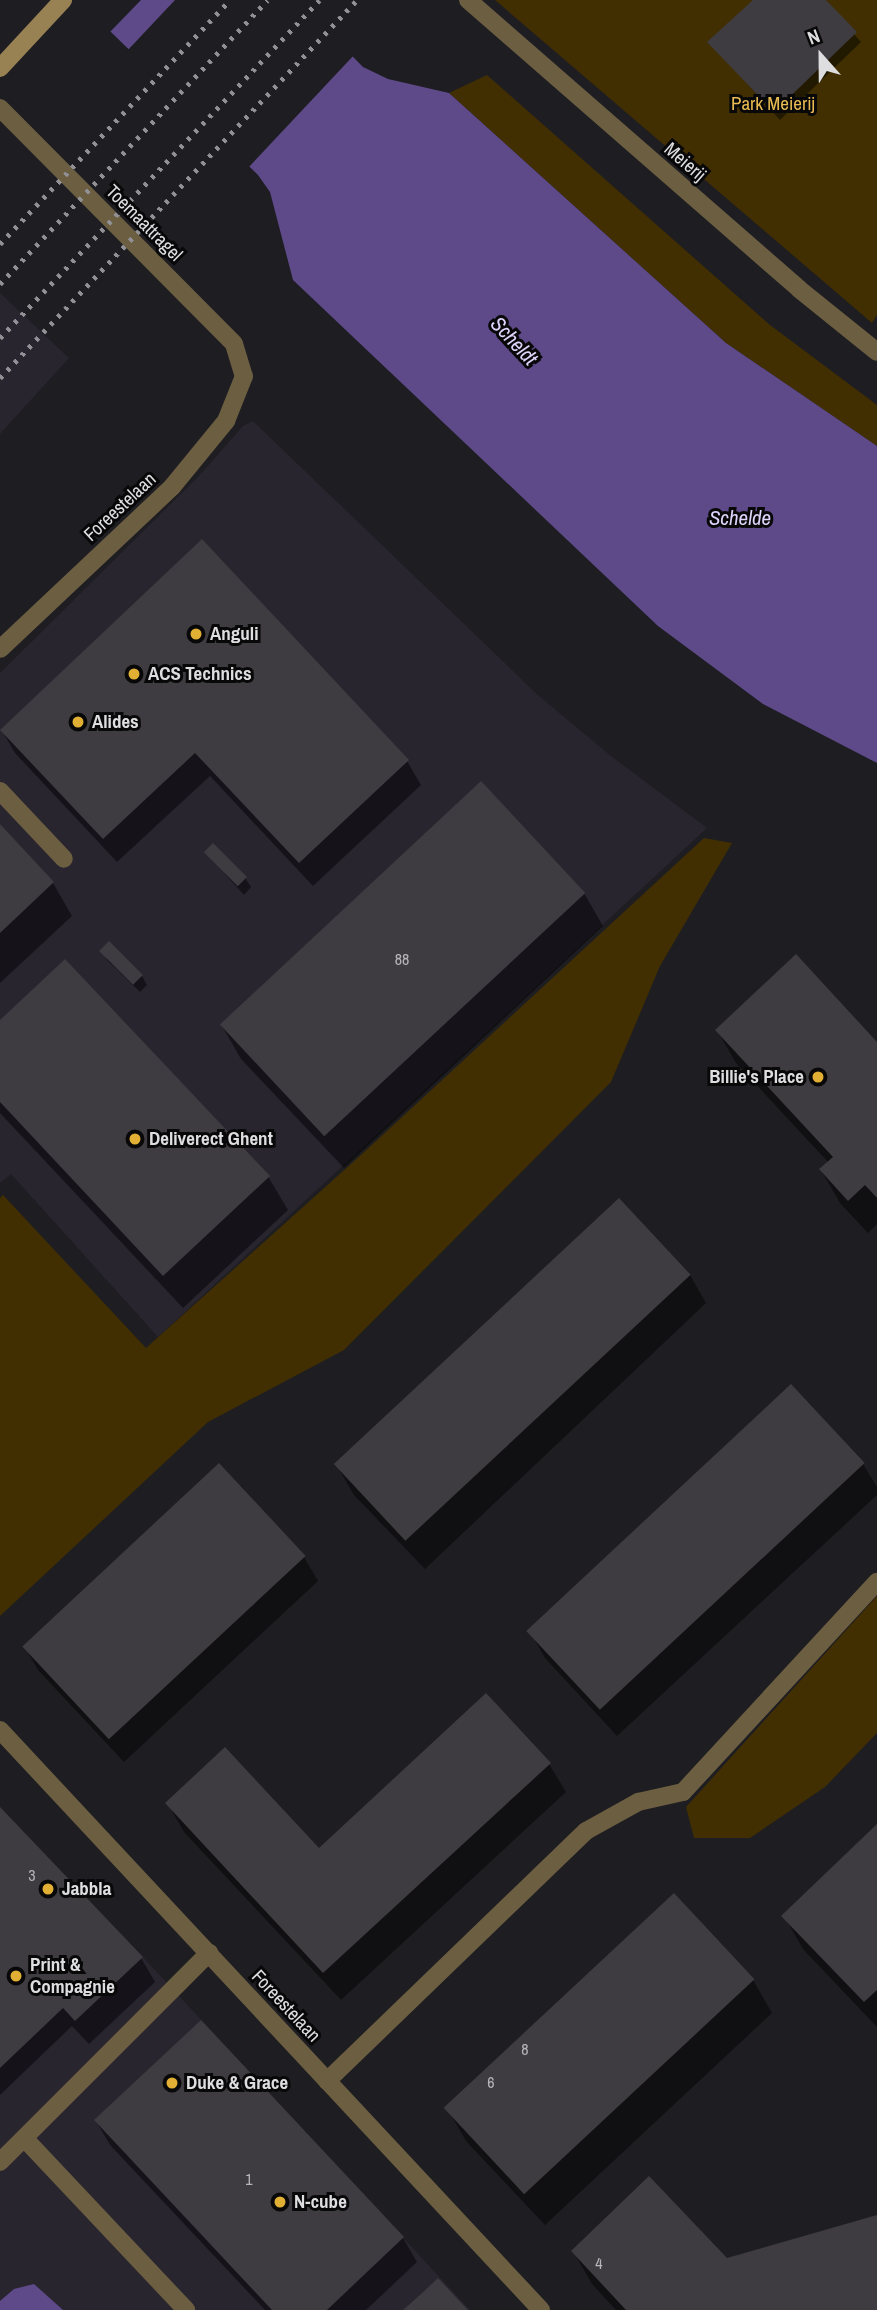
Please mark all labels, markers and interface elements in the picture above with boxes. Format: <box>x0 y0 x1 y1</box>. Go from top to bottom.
north arrow <box>786 21 856 91</box>
text: N <box>804 22 823 51</box>
park label: Park Meierij <box>731 93 815 115</box>
street label: Meierij <box>660 138 710 186</box>
street label: Toemaattragel <box>101 180 187 266</box>
water label: Scheldt <box>485 311 543 371</box>
street label: Foreestelaan <box>79 468 161 546</box>
water label: Schelde <box>709 505 771 531</box>
place label: Anguli <box>210 623 258 645</box>
marker: Anguli <box>188 626 204 642</box>
place label: ACS Technics <box>148 663 252 685</box>
marker: ACS Technics <box>126 666 142 682</box>
place label: Alides <box>92 711 139 733</box>
marker: Alides <box>70 714 86 730</box>
house number: 88 <box>395 949 409 969</box>
place label: Billie's Place <box>709 1066 804 1088</box>
marker: Billie's Place <box>810 1069 826 1085</box>
place label: Deliverect Ghent <box>149 1128 273 1150</box>
marker: Deliverect Ghent <box>127 1131 143 1147</box>
house number: 3 <box>28 1865 36 1885</box>
place label: Jabbla <box>62 1878 111 1900</box>
marker: Jabbla <box>40 1881 56 1897</box>
place label: Print & Compagnie <box>30 1954 115 1998</box>
street label: Foreestelaan <box>247 1965 325 2047</box>
marker: Print & Compagnie <box>8 1968 24 1984</box>
house number: 8 <box>521 2039 529 2059</box>
place label: Duke & Grace <box>186 2072 288 2094</box>
house number: 6 <box>487 2072 495 2092</box>
marker: Duke & Grace <box>164 2075 180 2091</box>
house number: 1 <box>245 2169 253 2189</box>
place label: N-cube <box>294 2191 347 2213</box>
marker: N-cube <box>272 2194 288 2210</box>
house number: 4 <box>595 2253 603 2273</box>

